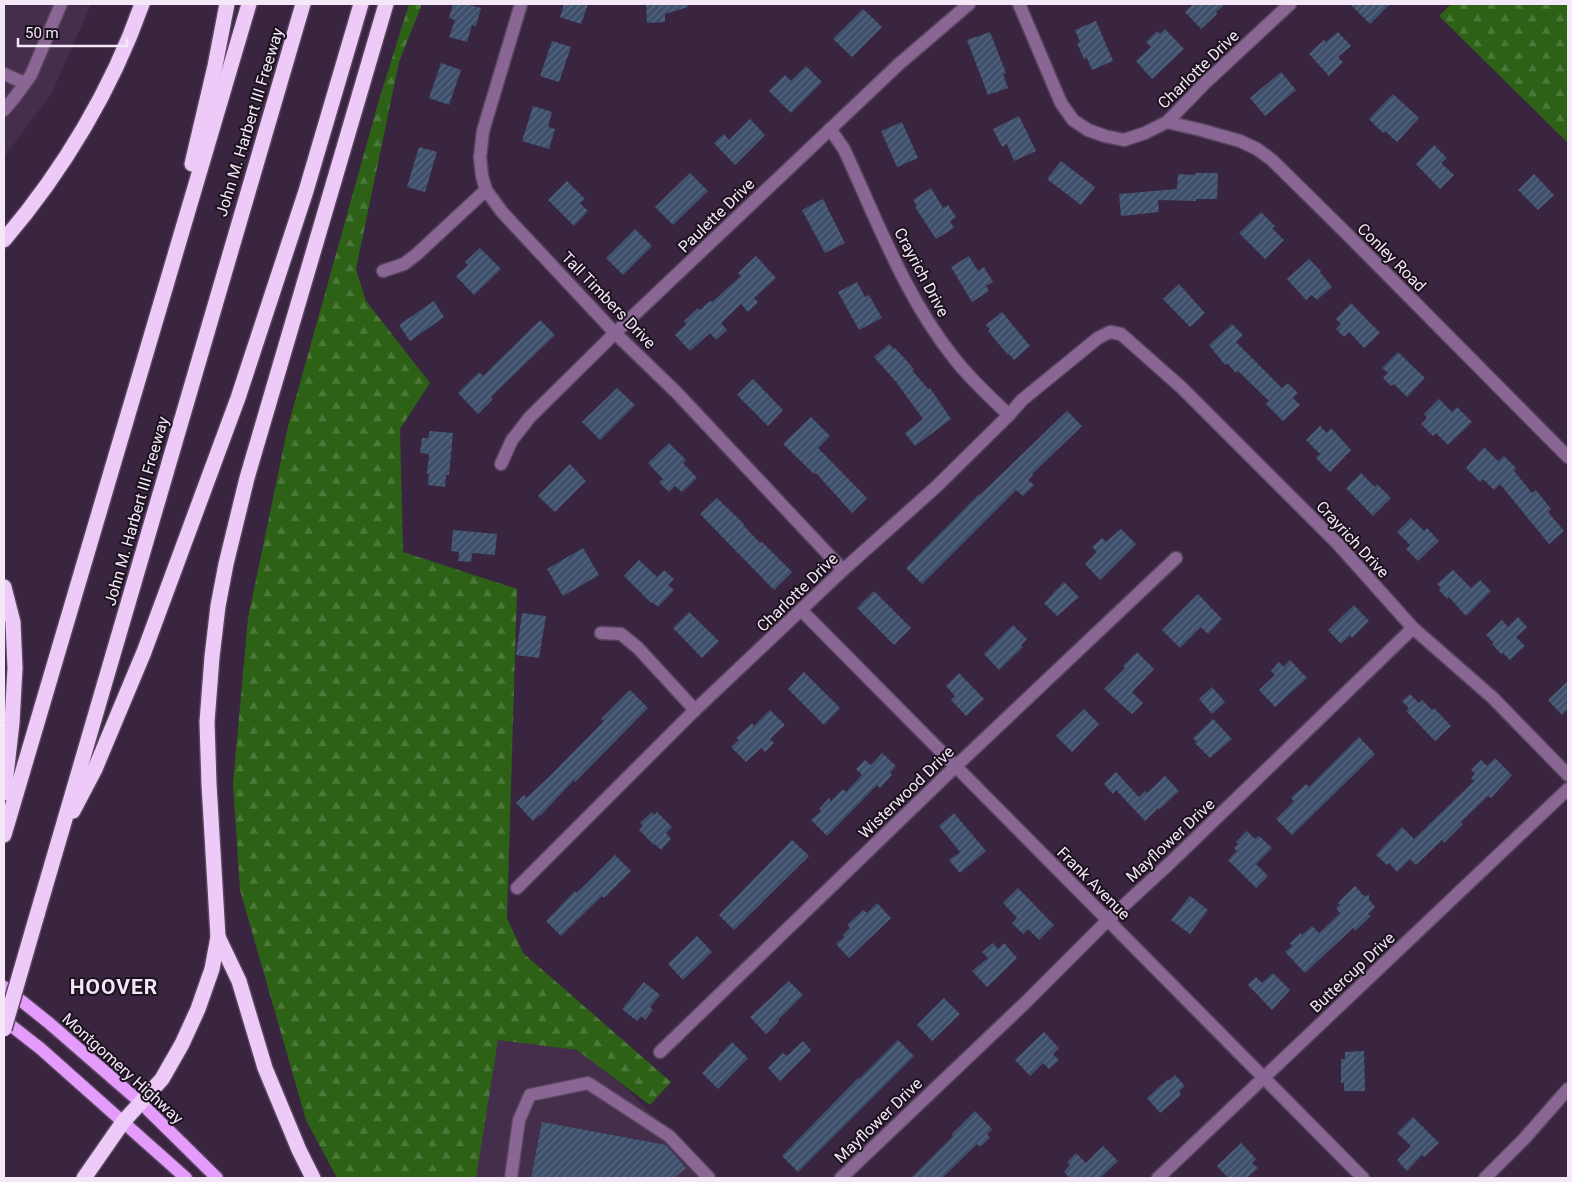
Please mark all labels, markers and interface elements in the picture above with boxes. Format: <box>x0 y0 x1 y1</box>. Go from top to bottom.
scale bar <box>18 15 126 47</box>
text: 50 m <box>25 24 59 42</box>
street label: John M. Harbert III Freeway <box>212 25 287 219</box>
street label: Charlotte Drive <box>1154 26 1243 113</box>
street label: Paulette Drive <box>674 174 758 257</box>
street label: Conley Road <box>1353 219 1430 296</box>
street label: Crayrich Drive <box>890 224 953 320</box>
street label: Tall Timbers Drive <box>558 248 660 353</box>
street label: John M. Harbert III Freeway <box>100 414 173 608</box>
street label: Crayrich Drive <box>1312 497 1393 582</box>
street label: Charlotte Drive <box>753 549 842 636</box>
street label: Wisterwood Drive <box>855 742 958 843</box>
street label: Mayflower Drive <box>1122 794 1219 886</box>
street label: Frank Avenue <box>1053 843 1134 924</box>
street label: Buttercup Drive <box>1306 928 1399 1017</box>
district label: HOOVER <box>70 975 158 999</box>
street label: Montgomery Highway <box>58 1009 187 1128</box>
street label: Mayflower Drive <box>831 1074 926 1167</box>

